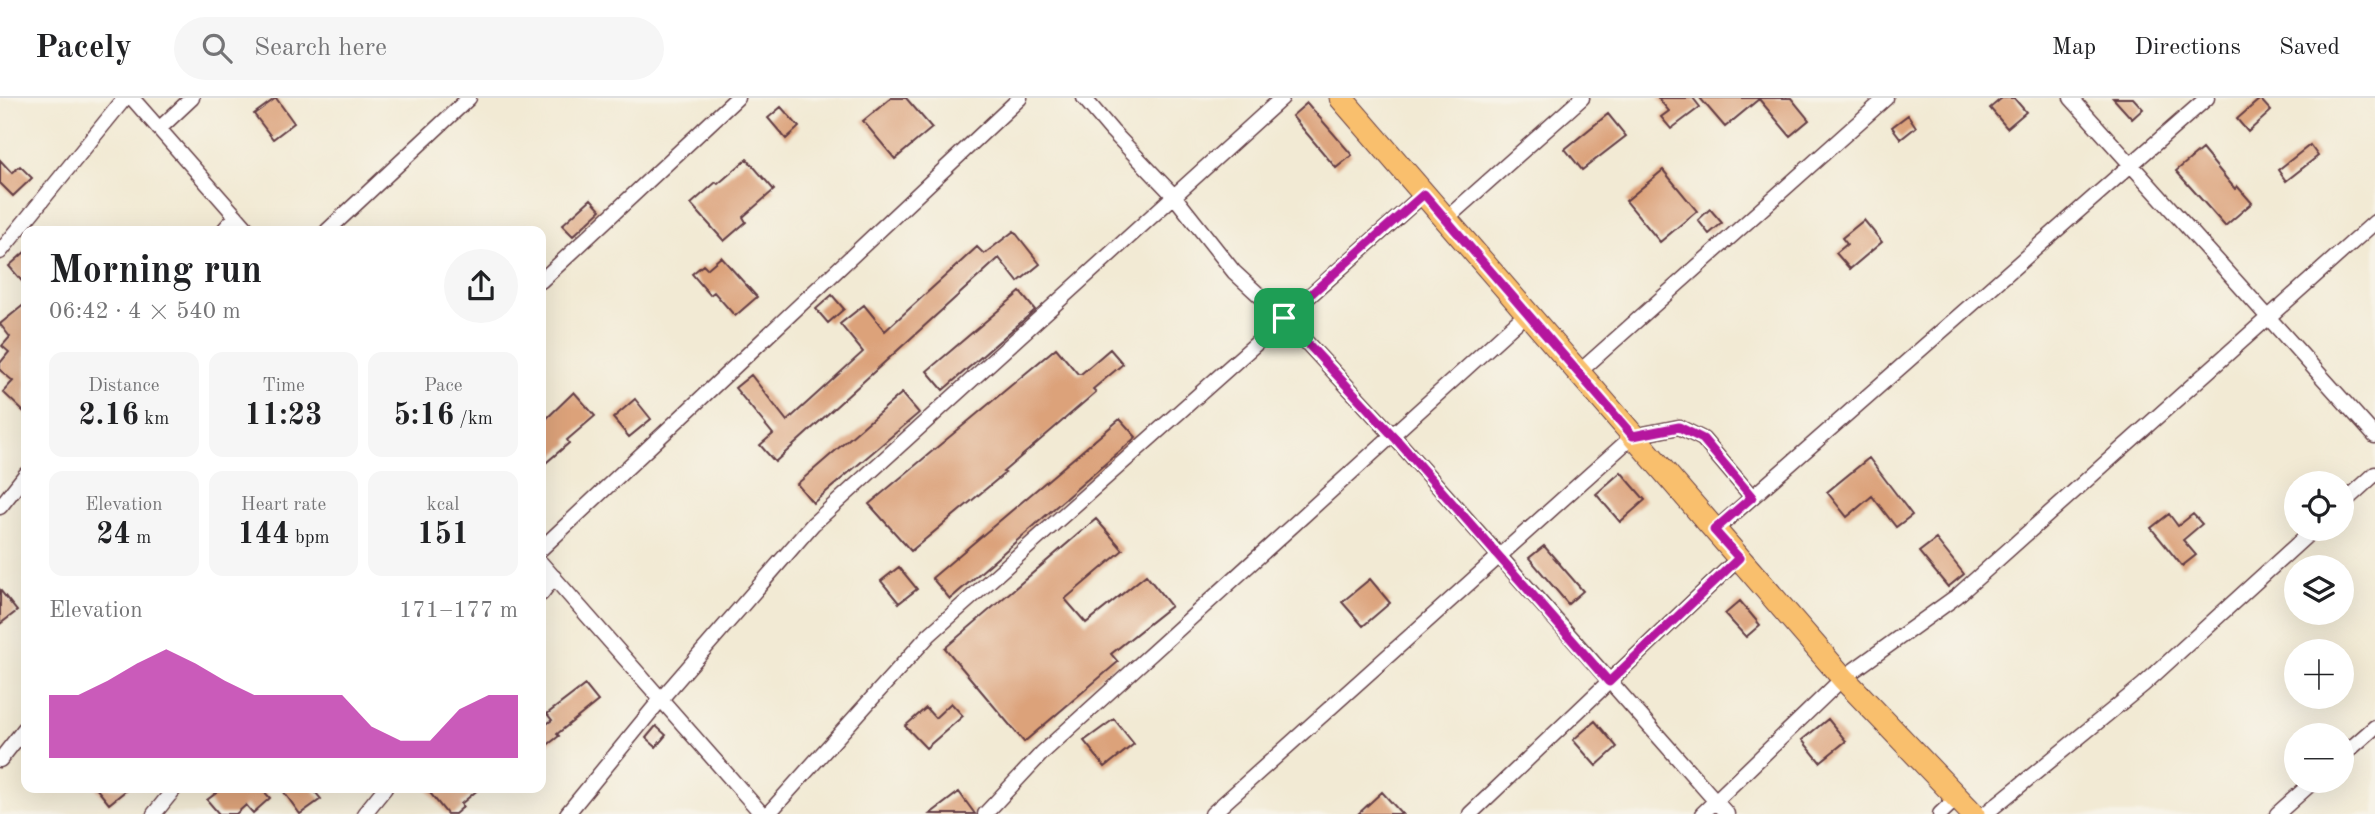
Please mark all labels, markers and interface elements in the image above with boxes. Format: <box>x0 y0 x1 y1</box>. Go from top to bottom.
search box <box>174 17 664 80</box>
icon: search <box>198 29 236 67</box>
text: Pacely <box>35 32 132 65</box>
text: Search here <box>254 35 387 61</box>
text: Map <box>2052 36 2096 60</box>
text: Directions <box>2134 36 2241 60</box>
text: Saved <box>2279 36 2340 60</box>
button: share <box>444 249 518 323</box>
text: Morning run <box>49 253 262 291</box>
pin <box>1254 288 1314 348</box>
icon: arrive <box>1265 299 1303 337</box>
text: 06:42 · 4 × 540 m <box>49 300 241 323</box>
text: Distance <box>88 377 160 396</box>
text: Time <box>262 377 305 396</box>
text: Pace <box>424 377 462 396</box>
text: 2.16 <box>78 401 139 431</box>
text: 11:23 <box>244 401 322 431</box>
text: 5:16 <box>393 401 454 431</box>
text: km <box>139 410 169 429</box>
text: /km <box>454 410 493 429</box>
map controls <box>2284 471 2354 793</box>
button: locate <box>2284 471 2354 541</box>
text: Elevation <box>85 496 162 515</box>
text: Heart rate <box>241 496 326 515</box>
text: kcal <box>427 496 460 515</box>
text: 24 <box>96 520 131 550</box>
text: 144 <box>237 520 290 550</box>
text: 151 <box>417 520 469 550</box>
text: m <box>131 529 151 548</box>
text: bpm <box>290 529 330 548</box>
button: layers <box>2284 555 2354 625</box>
text: Elevation <box>49 599 143 622</box>
text: 171–177 m <box>399 599 518 622</box>
button: + <box>2284 639 2354 709</box>
button: − <box>2284 723 2354 793</box>

